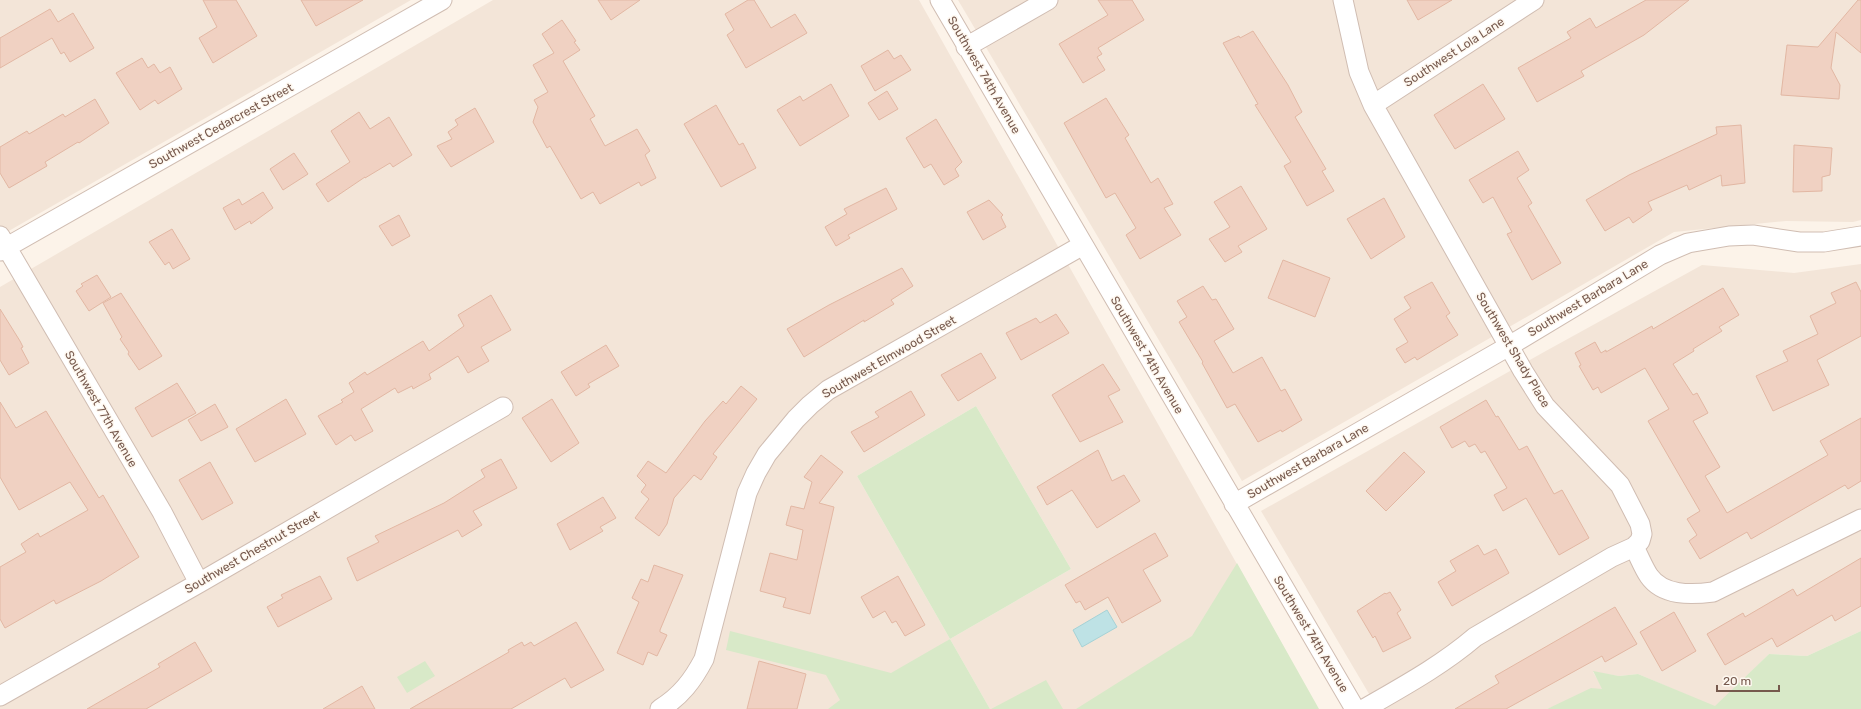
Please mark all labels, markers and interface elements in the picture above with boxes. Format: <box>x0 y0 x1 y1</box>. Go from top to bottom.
street label: Southwest 74th Avenue <box>945 14 1024 136</box>
street label: Southwest Lola Lane <box>1401 14 1507 90</box>
street label: Southwest Cedarcrest Street <box>147 80 296 172</box>
street label: Southwest Barbara Lane <box>1525 256 1651 339</box>
street label: Southwest Shady Place <box>1473 290 1553 410</box>
street label: Southwest 74th Avenue <box>1108 294 1187 416</box>
street label: Southwest Elmwood Street <box>820 313 959 401</box>
street label: Southwest 77th Avenue <box>62 348 140 470</box>
street label: Southwest Barbara Lane <box>1245 420 1371 502</box>
street label: Southwest Chestnut Street <box>182 508 322 596</box>
street label: Southwest 74th Avenue <box>1271 573 1351 695</box>
scale bar <box>1717 667 1779 693</box>
text: 20 m <box>1723 674 1751 688</box>

